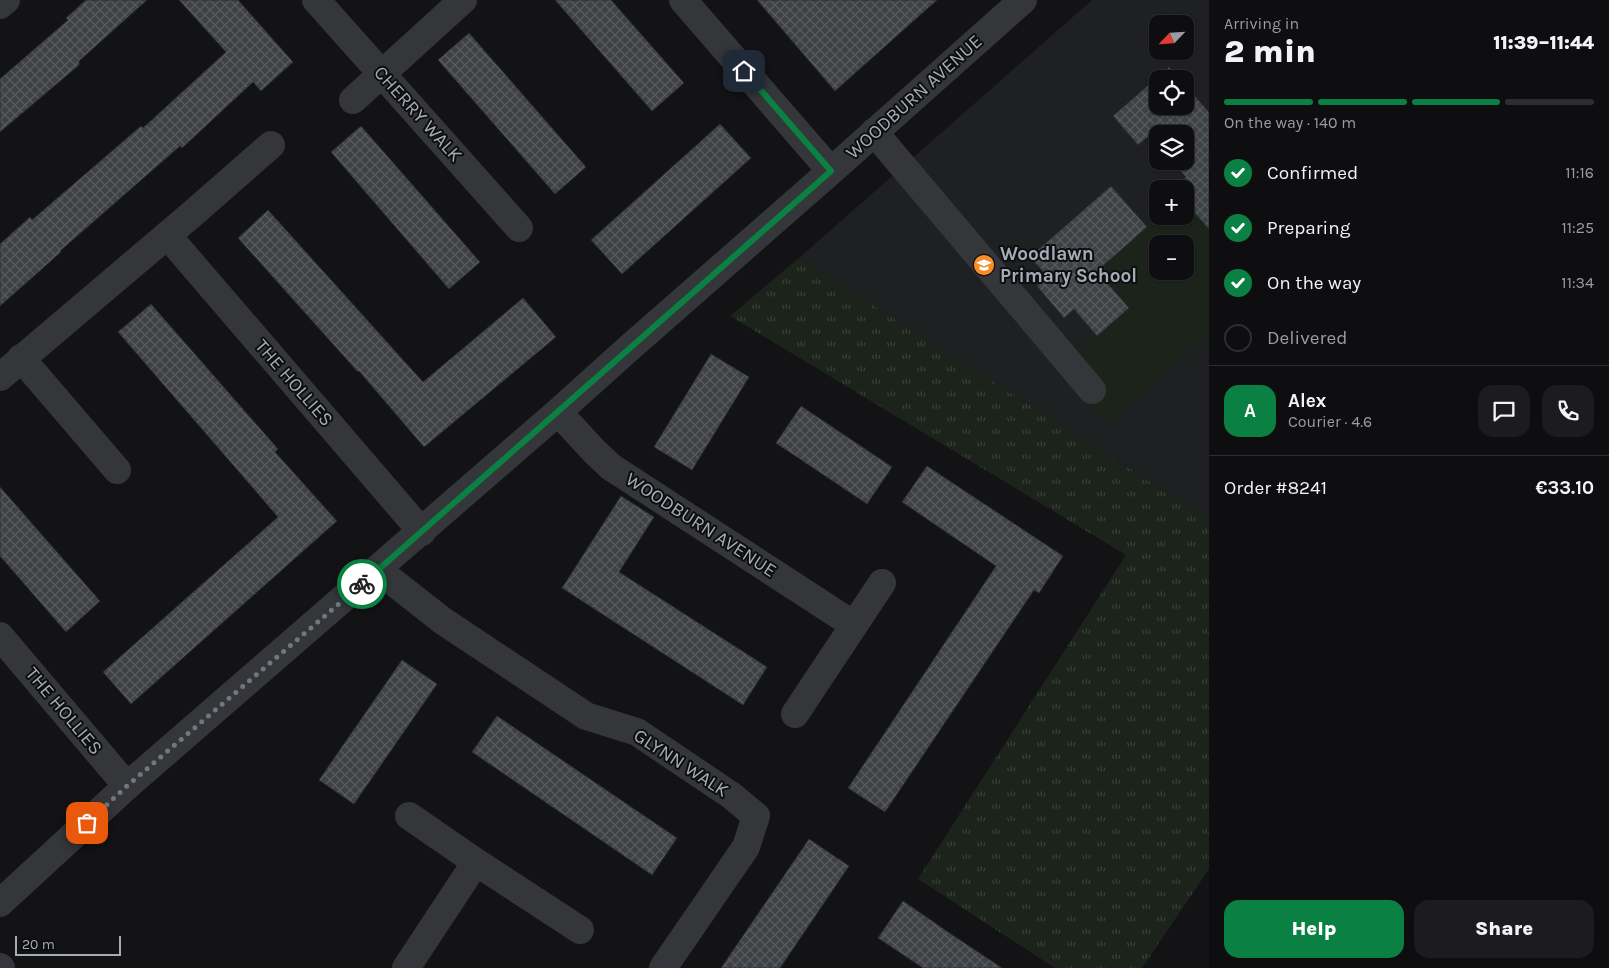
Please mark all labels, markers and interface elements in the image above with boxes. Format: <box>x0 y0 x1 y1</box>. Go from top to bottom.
text: Arriving in <box>1224 14 1299 33</box>
north arrow <box>1149 15 1194 60</box>
map controls <box>1149 15 1194 280</box>
street label: WOODBURN AVENUE <box>842 30 986 164</box>
text: 11:39–11:44 <box>1493 32 1594 54</box>
text: 2 min <box>1224 33 1316 70</box>
pin <box>723 50 765 92</box>
icon: home <box>730 57 758 85</box>
street label: CHERRY WALK <box>369 62 467 167</box>
button: locate <box>1149 70 1194 115</box>
text: On the way · 140 m <box>1224 113 1356 132</box>
button: layers <box>1149 125 1194 170</box>
icon: check <box>1224 159 1252 187</box>
text: Confirmed <box>1267 162 1358 184</box>
text: 11:16 <box>1565 163 1594 182</box>
button: + <box>1149 180 1194 225</box>
icon: check <box>1224 214 1252 242</box>
text: Preparing <box>1267 217 1350 239</box>
text: 11:25 <box>1561 218 1594 237</box>
button: − <box>1149 235 1194 280</box>
place label: Woodlawn Primary School <box>1000 243 1137 287</box>
school or university icon: Woodlawn Primary School <box>972 253 996 277</box>
icon: check <box>1224 269 1252 297</box>
text: On the way <box>1267 272 1361 294</box>
text: 11:34 <box>1561 273 1594 292</box>
text: Delivered <box>1267 327 1347 349</box>
street label: THE HOLLIES <box>250 335 338 431</box>
button: chat <box>1478 385 1530 437</box>
button: phone <box>1542 385 1594 437</box>
text: Alex <box>1288 390 1326 412</box>
text: A <box>1244 400 1256 422</box>
text: Courier · 4.6 <box>1288 412 1372 431</box>
street label: WOODBURN AVENUE <box>622 468 780 582</box>
text: Order #8241 <box>1224 477 1327 499</box>
text: €33.10 <box>1535 477 1594 499</box>
courier <box>337 559 387 609</box>
icon: bike <box>348 570 376 598</box>
street label: THE HOLLIES <box>21 663 107 759</box>
street label: GLYNN WALK <box>630 724 733 802</box>
pin <box>66 802 108 844</box>
icon: bag <box>73 809 101 837</box>
button: Help <box>1224 900 1404 958</box>
button: Share <box>1414 900 1594 958</box>
scale bar <box>15 933 121 956</box>
text: 20 m <box>22 936 55 953</box>

